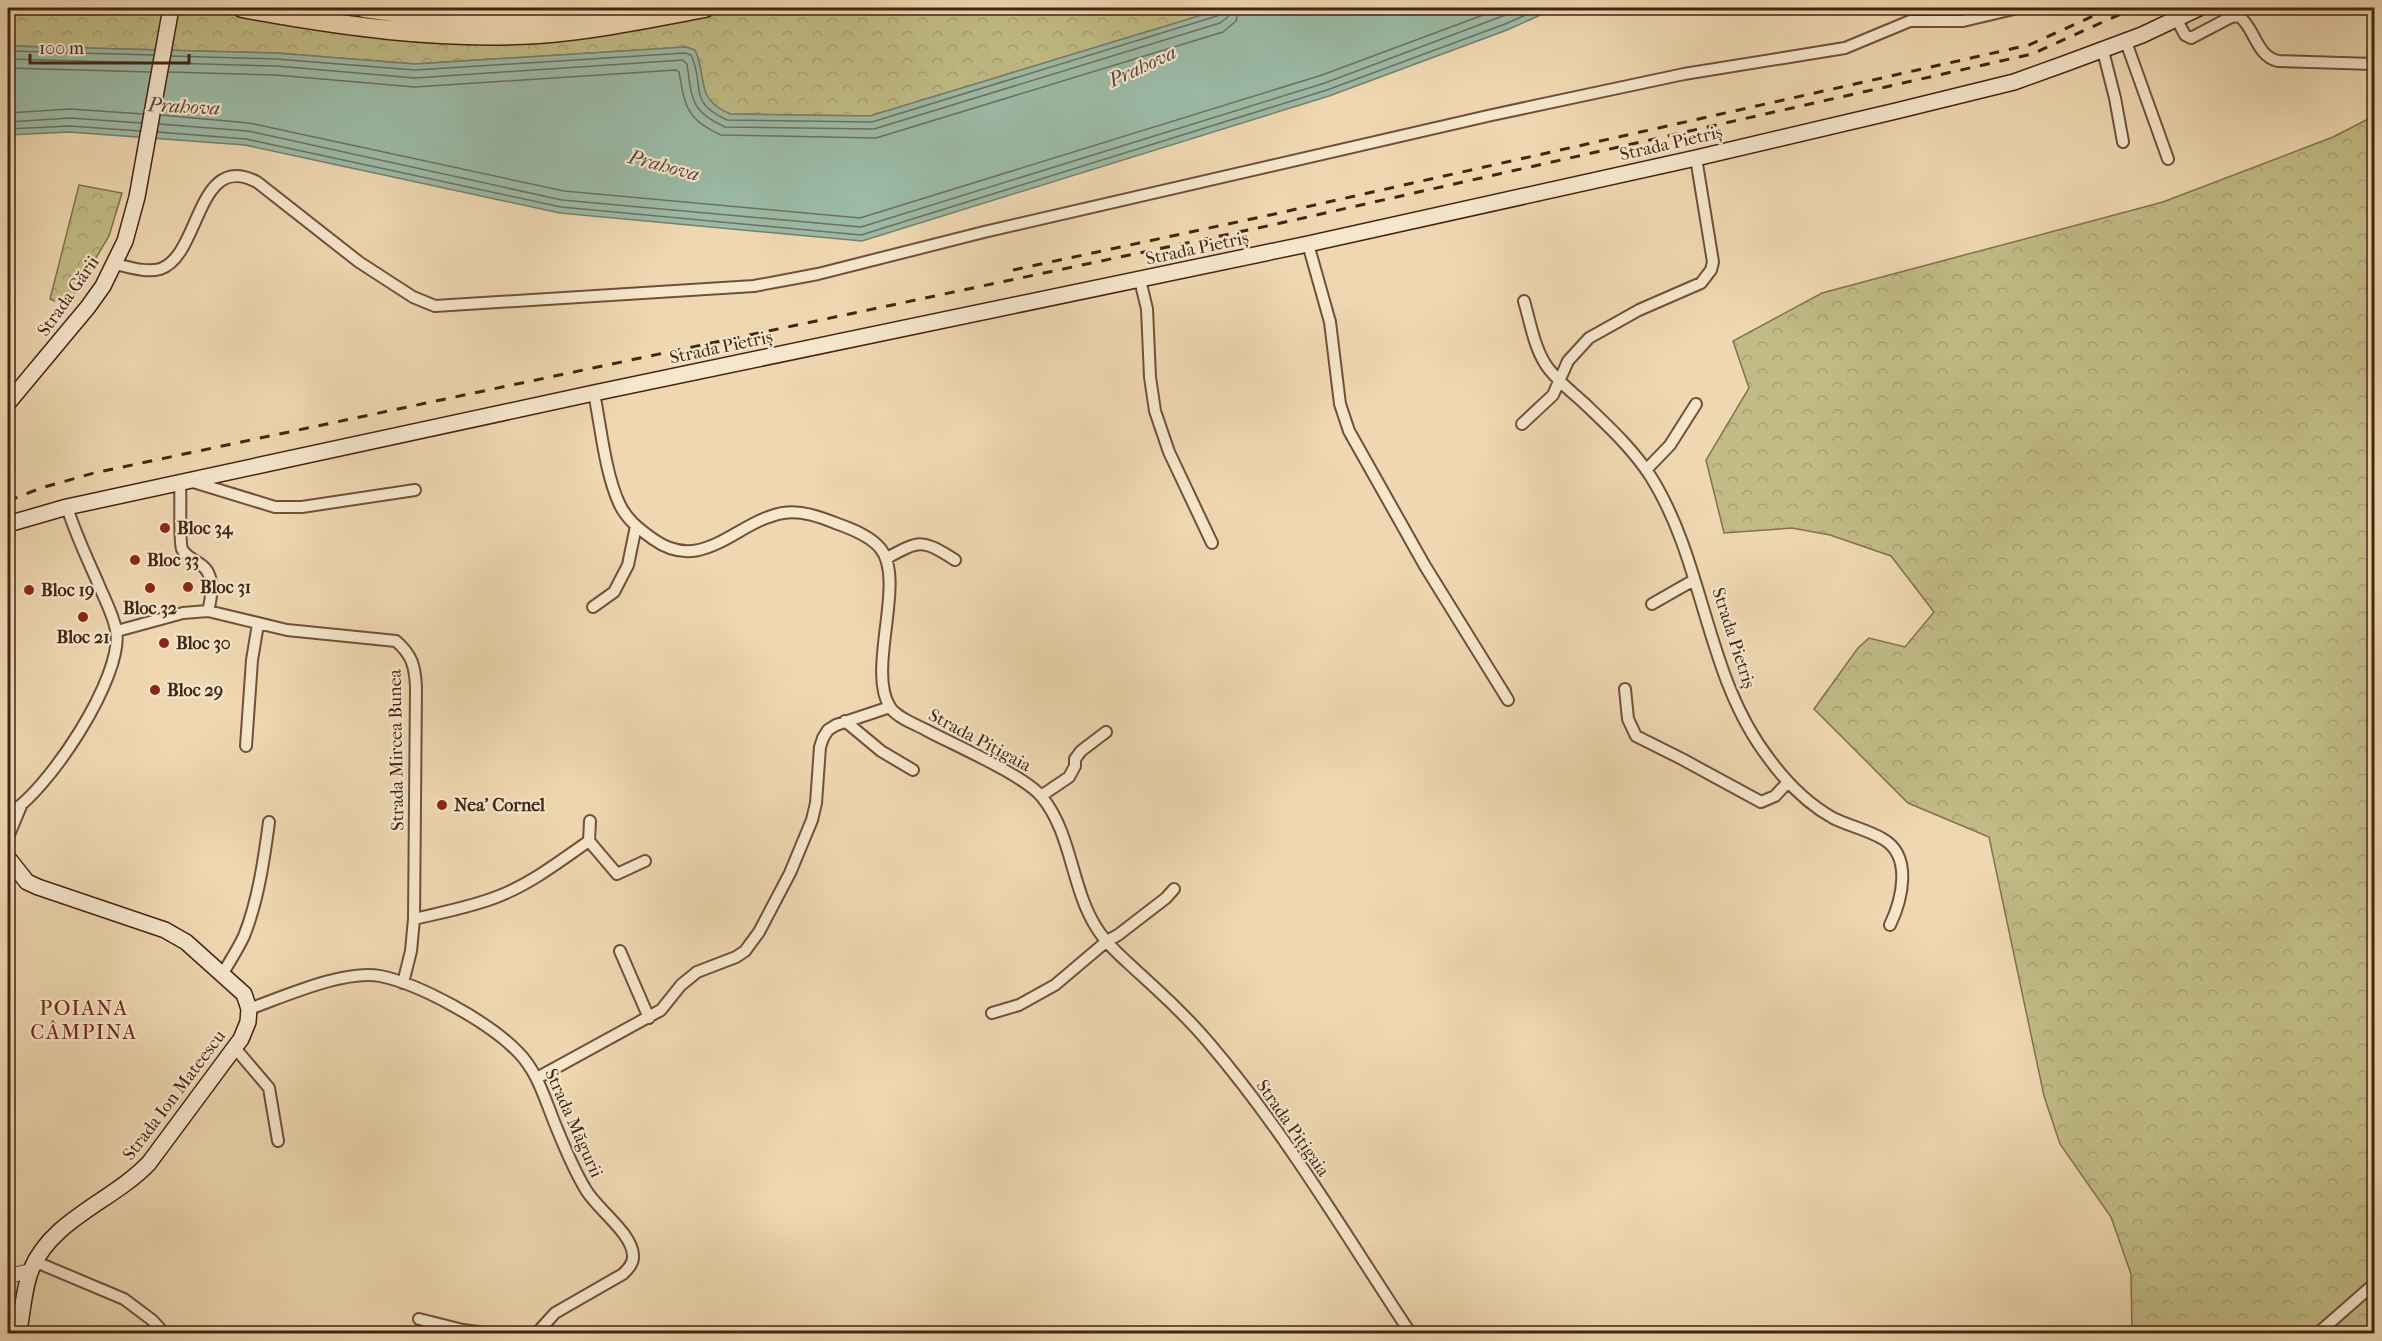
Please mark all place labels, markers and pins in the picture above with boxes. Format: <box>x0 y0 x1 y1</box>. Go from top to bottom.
place label: Bloc 34 <box>177 518 234 539</box>
marker: Bloc 34 <box>158 521 172 535</box>
place label: Bloc 33 <box>147 550 199 571</box>
marker: Bloc 33 <box>128 553 142 567</box>
place label: Bloc 31 <box>200 577 251 598</box>
place label: Bloc 19 <box>41 580 94 601</box>
marker: Bloc 31 <box>181 580 195 594</box>
marker: Bloc 32 <box>143 581 157 595</box>
marker: Bloc 19 <box>22 583 36 597</box>
place label: Bloc 32 <box>123 598 177 619</box>
marker: Bloc 21 <box>76 610 90 624</box>
place label: Bloc 21 <box>56 627 110 648</box>
place label: Bloc 30 <box>176 633 231 654</box>
marker: Bloc 30 <box>157 636 171 650</box>
place label: Bloc 29 <box>167 680 223 701</box>
marker: Bloc 29 <box>148 683 162 697</box>
place label: Nea' Cornel <box>454 795 546 816</box>
marker: Nea' Cornel <box>435 798 449 812</box>

